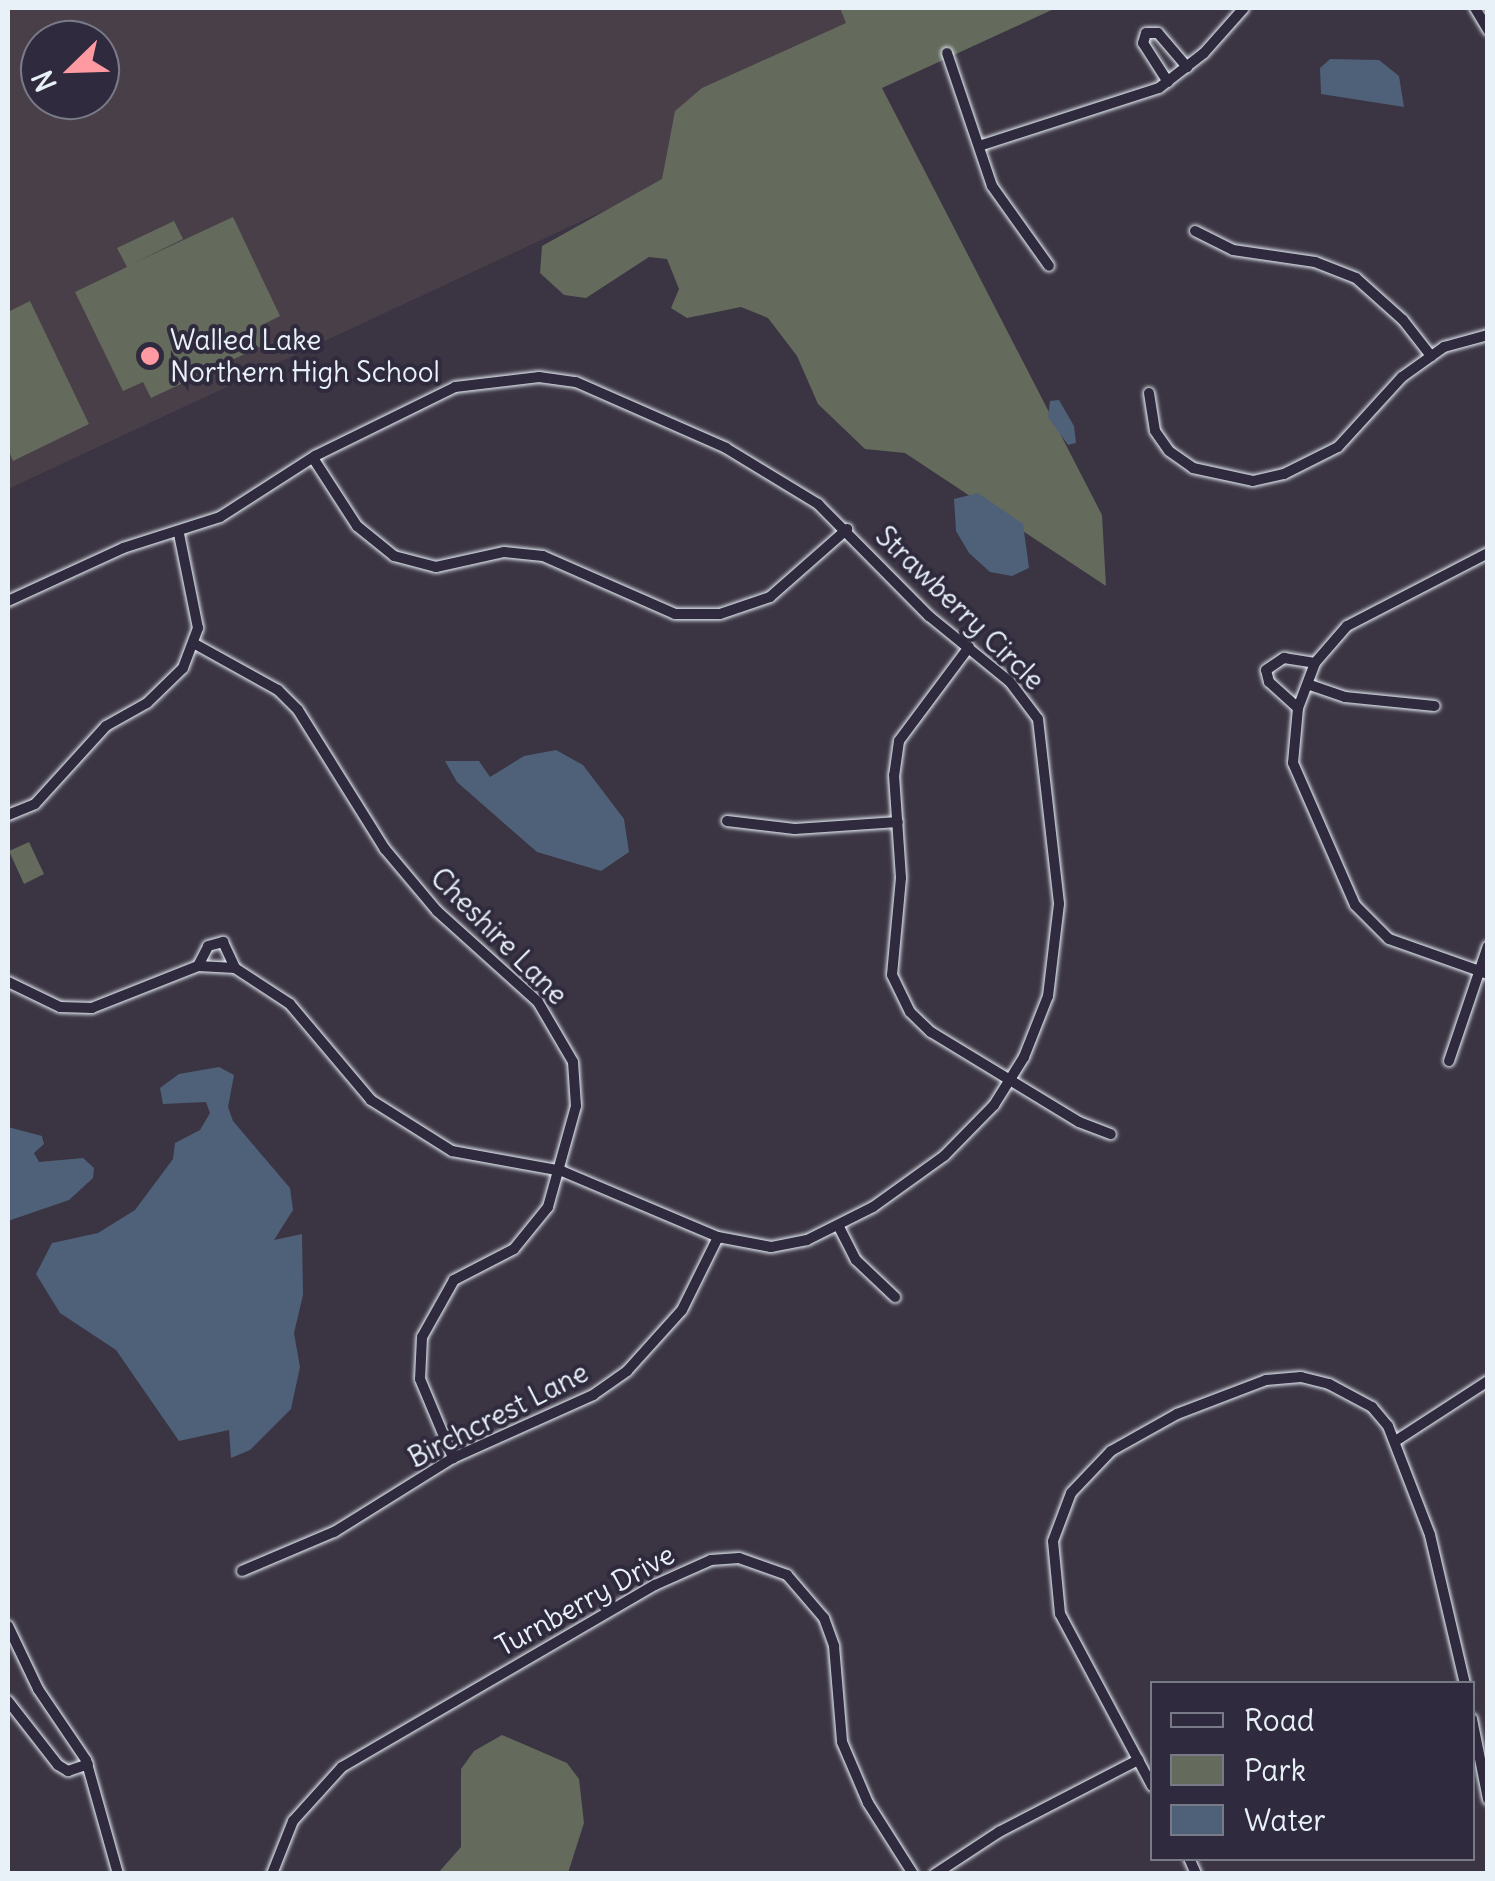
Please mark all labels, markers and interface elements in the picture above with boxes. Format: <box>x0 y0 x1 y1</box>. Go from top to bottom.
north arrow <box>20 20 120 120</box>
text: N <box>24 65 65 97</box>
place label: Walled Lake Northern High School <box>170 323 440 389</box>
marker: Walled Lake Northern High School <box>139 345 161 367</box>
street label: Strawberry Circle <box>869 519 1051 697</box>
street label: Cheshire Lane <box>424 861 574 1011</box>
street label: Birchcrest Lane <box>402 1355 594 1475</box>
street label: Turnberry Drive <box>490 1537 680 1663</box>
legend <box>1150 1681 1475 1861</box>
text: Road <box>1244 1701 1314 1739</box>
text: Park <box>1244 1751 1306 1789</box>
text: Water <box>1244 1801 1326 1839</box>

